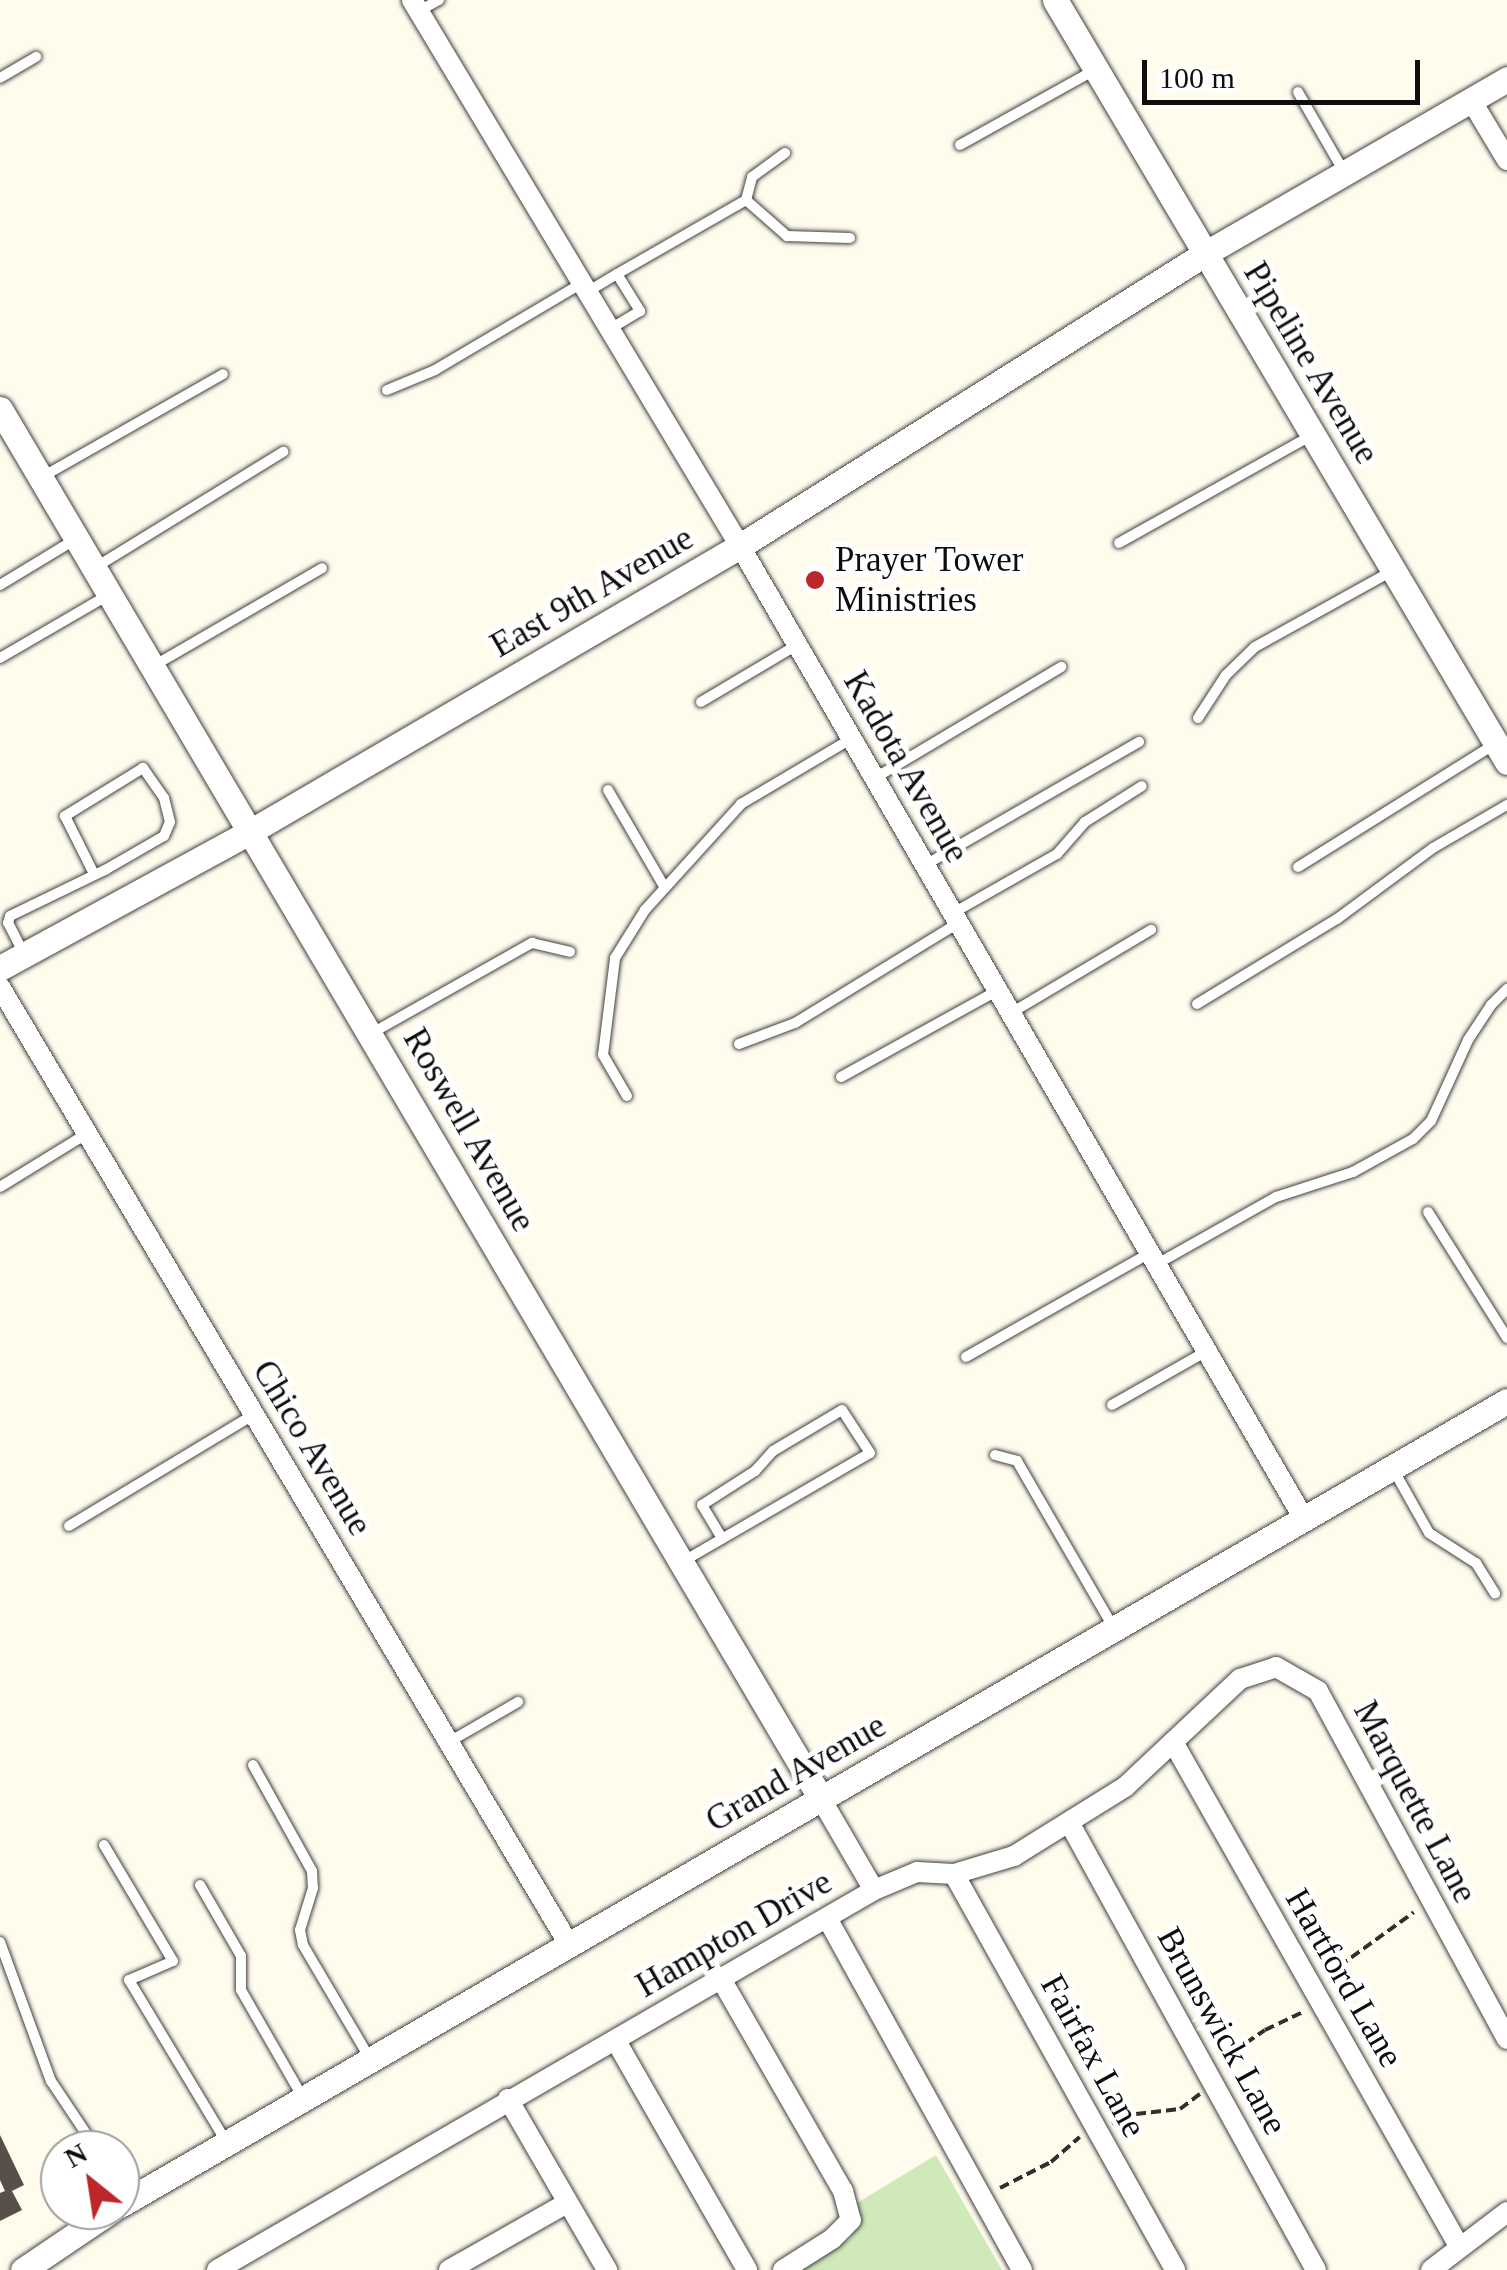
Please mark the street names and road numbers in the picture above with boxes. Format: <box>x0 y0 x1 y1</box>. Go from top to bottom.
street label: Pipeline Avenue <box>1234 254 1388 472</box>
street label: East 9th Avenue <box>482 517 702 667</box>
street label: Kadota Avenue <box>834 663 978 871</box>
street label: Roswell Avenue <box>393 1020 545 1240</box>
street label: Chico Avenue <box>243 1352 381 1544</box>
street label: Marquette Lane <box>1344 1694 1486 1910</box>
street label: Grand Avenue <box>698 1704 894 1842</box>
street label: Hampton Drive <box>629 1861 839 2007</box>
street label: Hartford Lane <box>1276 1881 1412 2075</box>
street label: Brunswick Lane <box>1148 1920 1296 2142</box>
street label: Fairfax Lane <box>1031 1967 1155 2145</box>

